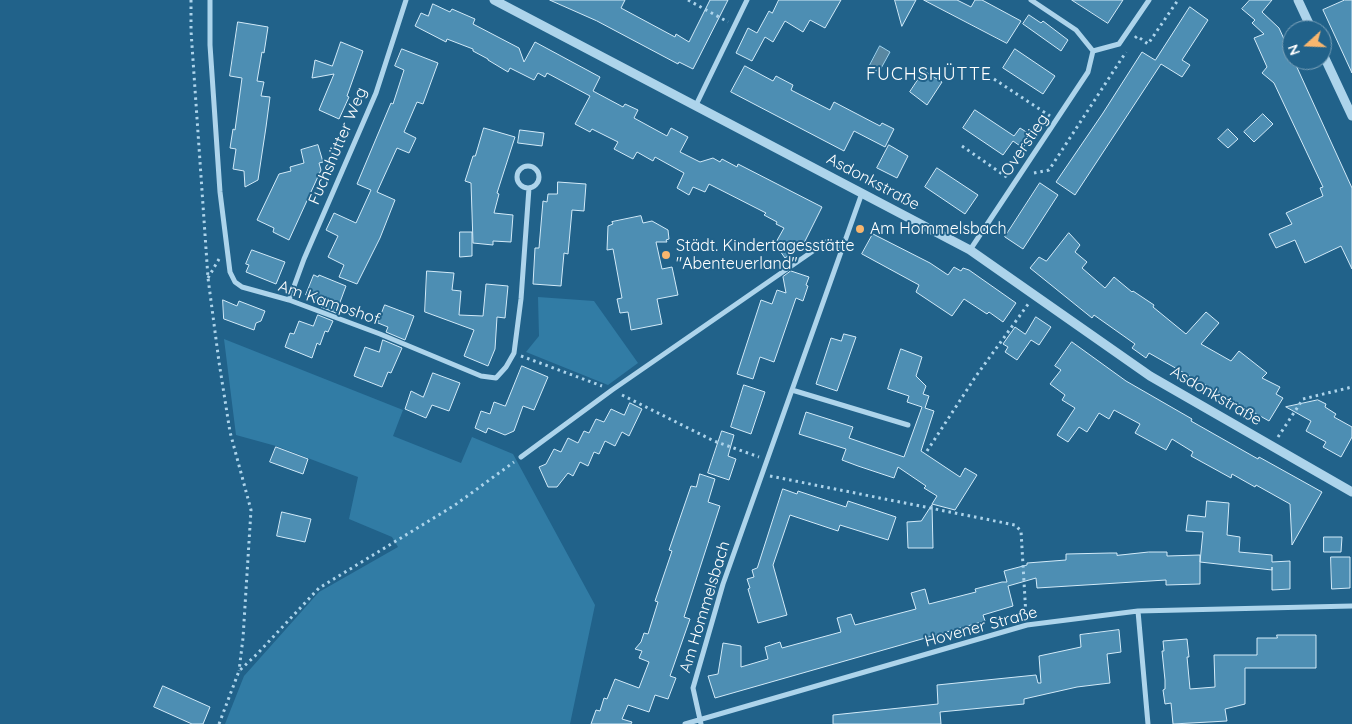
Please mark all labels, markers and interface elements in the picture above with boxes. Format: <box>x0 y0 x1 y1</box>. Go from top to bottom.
north arrow <box>1282 20 1332 70</box>
text: N <box>1284 42 1304 58</box>
district label: FUCHSHÜTTE <box>865 64 993 86</box>
street label: Fuchshütter Weg <box>305 84 371 208</box>
street label: Overstieg <box>997 110 1053 180</box>
street label: Asdonkstraße <box>823 150 923 214</box>
place label: Am Hommelsbach <box>870 219 1007 239</box>
marker: Am Hommelsbach <box>854 223 866 235</box>
place label: Städt. Kindertagesstätte "Abenteuerland" <box>676 236 855 274</box>
marker: Städt. Kindertagesstätte "Abenteuerland" <box>660 249 672 261</box>
street label: Am Kampshof <box>276 277 382 329</box>
street label: Asdonkstraße <box>1167 362 1265 430</box>
street label: Am Hommelsbach <box>676 539 734 675</box>
street label: Hovener Straße <box>922 603 1040 651</box>

